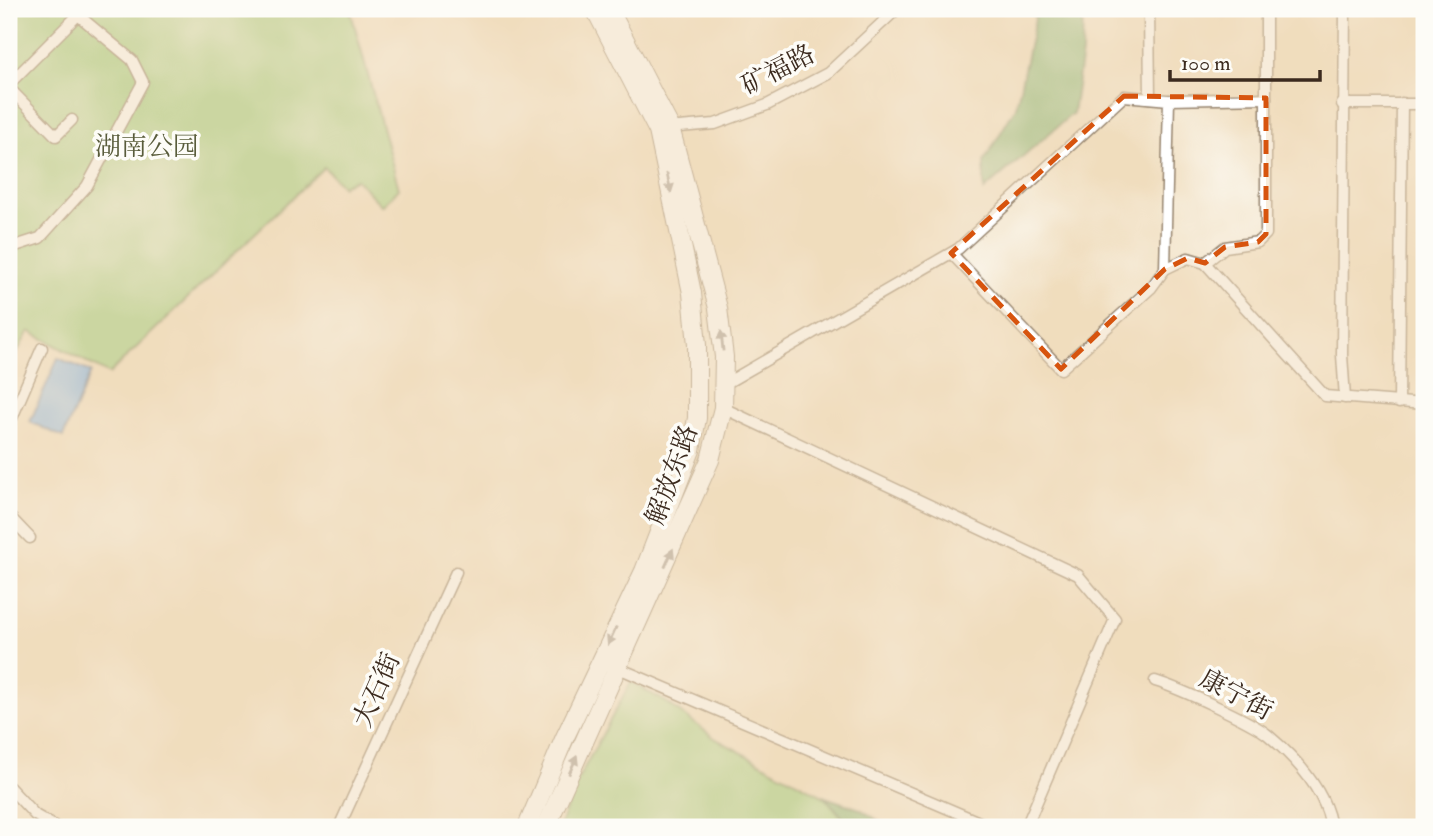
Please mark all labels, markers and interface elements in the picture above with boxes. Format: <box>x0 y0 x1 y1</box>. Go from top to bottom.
street label: 矿福路 <box>736 38 820 102</box>
scale bar <box>1170 38 1321 82</box>
text: 100 m <box>1181 50 1231 77</box>
park label: 湖南公园 <box>95 131 199 163</box>
one-way arrow <box>664 172 675 194</box>
one-way arrow <box>716 330 727 352</box>
street label: 解放东路 <box>639 421 705 529</box>
one-way arrow <box>663 548 675 568</box>
one-way arrow <box>606 626 618 646</box>
street label: 大石街 <box>347 648 407 732</box>
street label: 康宁街 <box>1194 663 1278 727</box>
one-way arrow <box>568 754 579 775</box>

